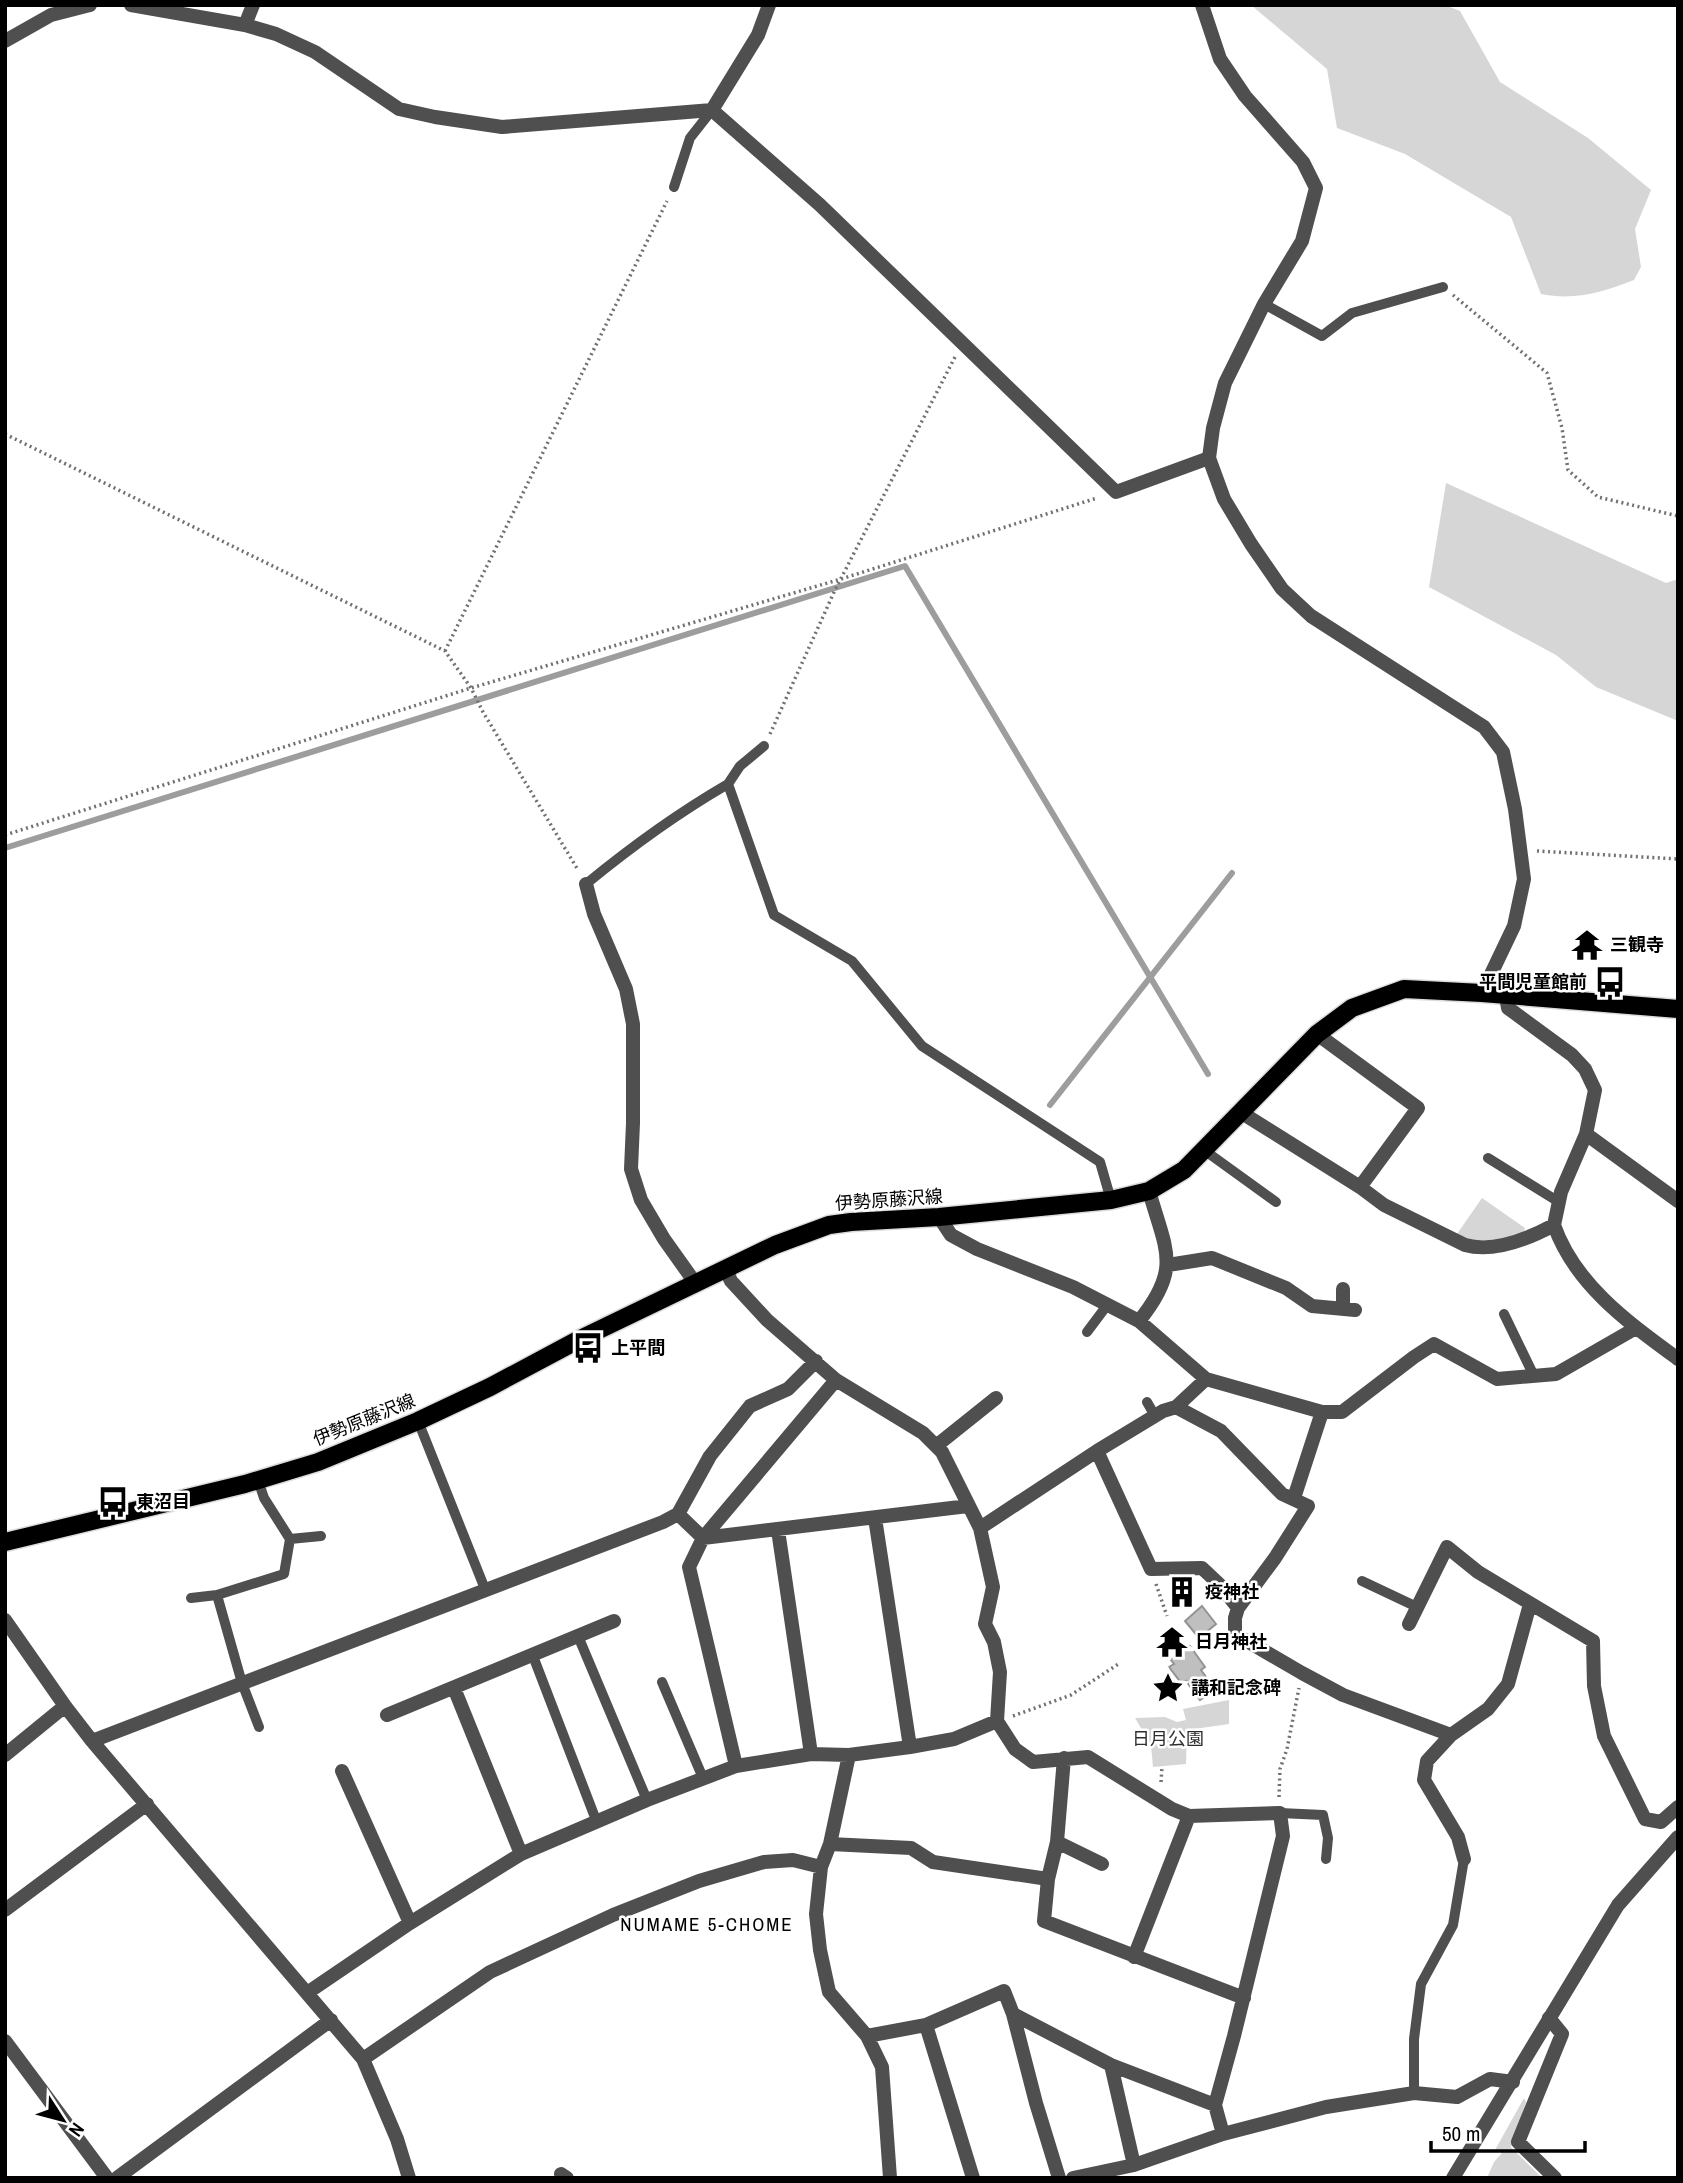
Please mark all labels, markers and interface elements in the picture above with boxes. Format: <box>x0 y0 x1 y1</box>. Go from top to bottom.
temple icon: 三観寺 <box>1570 928 1604 962</box>
place label: 三観寺 <box>1610 932 1664 957</box>
bus stop icon: 平間児童館前 <box>1593 965 1627 999</box>
place label: 平間児童館前 <box>1479 969 1587 994</box>
street label: 伊勢原藤沢線 <box>834 1183 944 1216</box>
bus stop icon: 上平間 <box>571 1331 605 1365</box>
place label: 上平間 <box>611 1335 665 1360</box>
street label: 伊勢原藤沢線 <box>309 1388 419 1451</box>
bus stop icon: 東沼目 <box>96 1485 130 1519</box>
place label: 東沼目 <box>136 1489 190 1514</box>
building icon: 疫神社 <box>1165 1575 1199 1609</box>
place label: 疫神社 <box>1205 1579 1259 1604</box>
temple icon: 日月神社 <box>1155 1625 1189 1659</box>
place label: 日月神社 <box>1195 1629 1267 1654</box>
place icon: 講和記念碑 <box>1151 1671 1185 1705</box>
place label: 講和記念碑 <box>1191 1675 1281 1700</box>
park label: 日月公園 <box>1132 1726 1204 1751</box>
district label: NUMAME 5-CHOME <box>620 1911 794 1937</box>
north arrow <box>28 2085 98 2155</box>
scale bar <box>1431 2110 1585 2154</box>
text: N <box>63 2118 91 2142</box>
text: 50 m <box>1442 2119 1480 2148</box>

